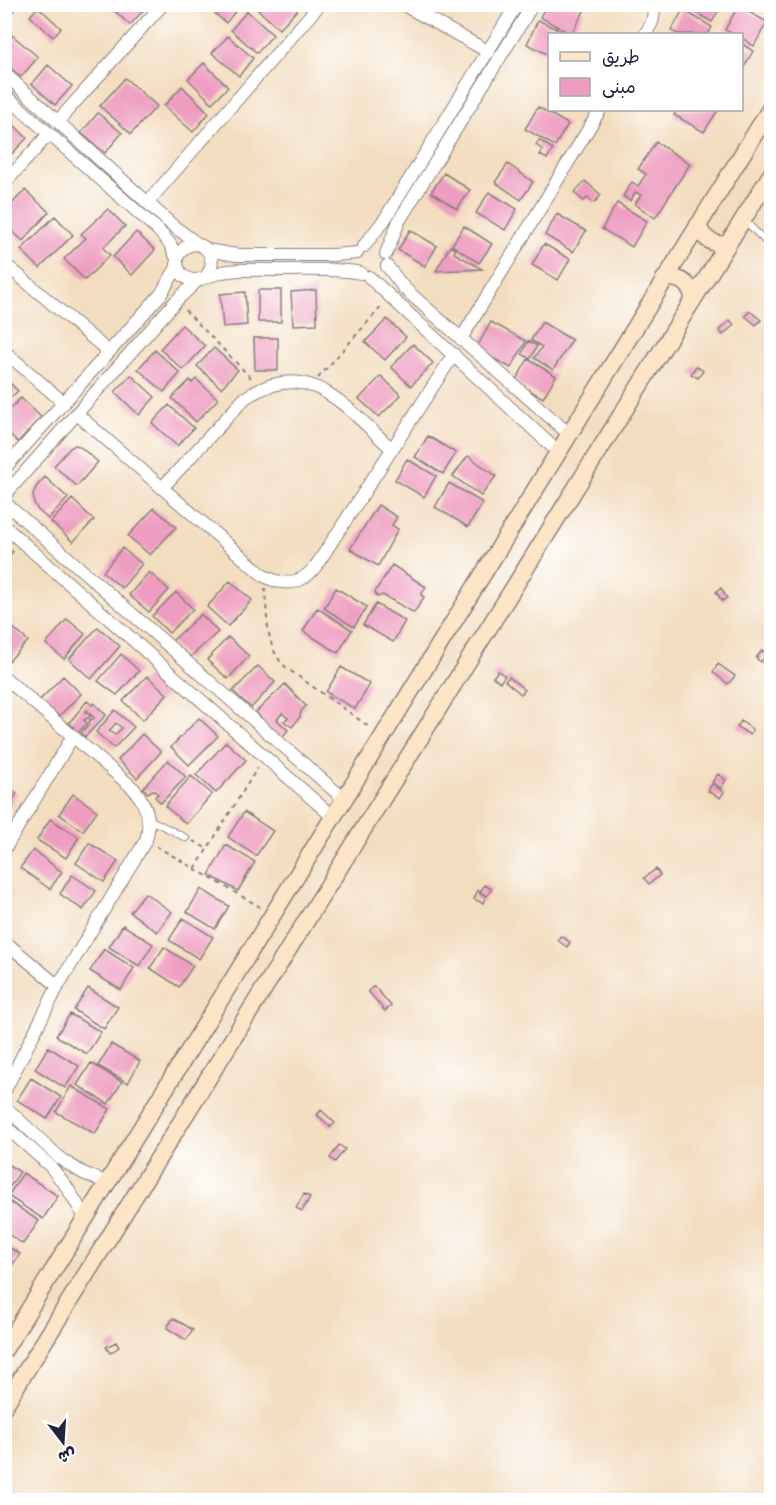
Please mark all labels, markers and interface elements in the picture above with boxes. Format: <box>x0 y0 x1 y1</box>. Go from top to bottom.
legend <box>548 33 743 111</box>
text: طريق <box>602 46 640 68</box>
text: مبنى <box>602 76 636 98</box>
north arrow <box>33 1412 93 1472</box>
text: ش <box>56 1443 78 1468</box>

